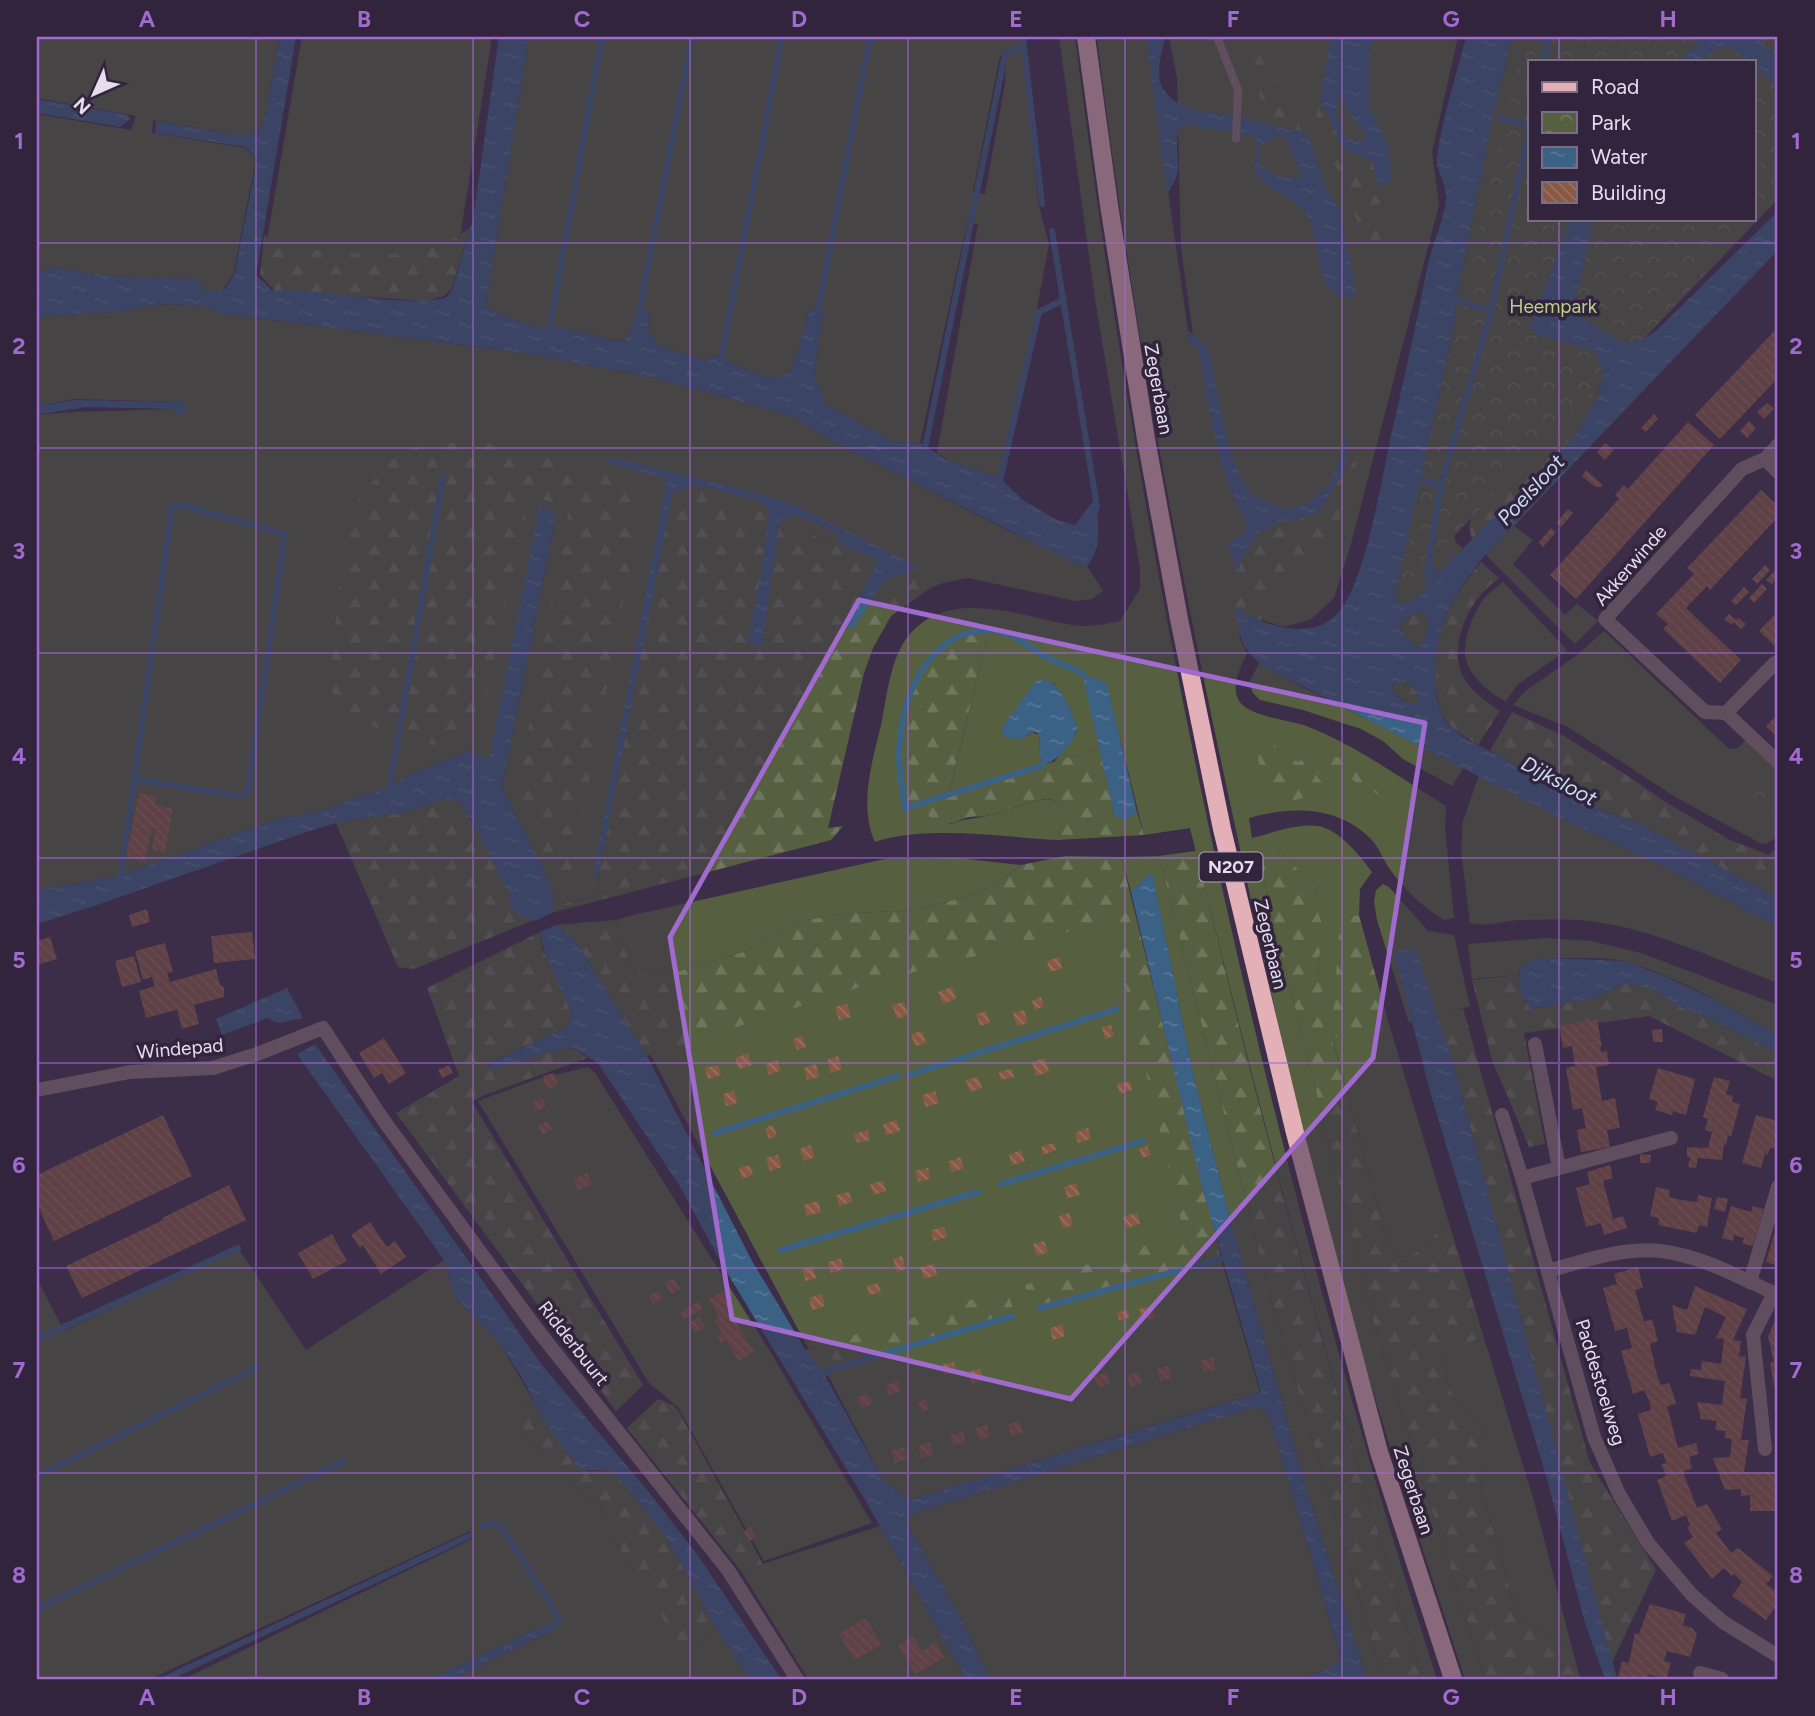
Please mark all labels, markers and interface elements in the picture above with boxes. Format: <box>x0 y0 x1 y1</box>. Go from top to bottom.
text: A <box>139 5 156 33</box>
text: B <box>357 5 371 33</box>
text: C <box>574 5 591 33</box>
text: D <box>791 5 807 33</box>
text: E <box>1009 5 1023 33</box>
text: F <box>1227 5 1240 33</box>
text: G <box>1442 5 1460 33</box>
text: H <box>1659 5 1677 33</box>
north arrow <box>60 60 130 130</box>
legend <box>1528 60 1756 220</box>
text: Road <box>1591 74 1639 99</box>
text: N <box>69 92 96 119</box>
text: Park <box>1591 110 1632 135</box>
text: 1 <box>14 127 24 155</box>
text: 1 <box>1791 127 1801 155</box>
text: Water <box>1591 144 1647 169</box>
text: Building <box>1591 180 1666 205</box>
park label: Heempark <box>1509 295 1598 318</box>
text: 2 <box>12 332 26 360</box>
text: 2 <box>1789 332 1803 360</box>
street label: Zegerbaan <box>1139 342 1178 436</box>
water label: Poelsloot <box>1492 449 1570 530</box>
street label: Akkerwinde <box>1589 520 1672 610</box>
text: 3 <box>13 537 25 565</box>
text: 3 <box>1790 537 1802 565</box>
text: 4 <box>12 742 26 770</box>
text: 4 <box>1789 742 1803 770</box>
water label: Dijksloot <box>1517 750 1602 811</box>
road number: N207 <box>1200 852 1262 882</box>
street label: Zegerbaan <box>1249 897 1292 991</box>
text: 5 <box>12 946 26 974</box>
text: 5 <box>1789 946 1803 974</box>
street label: Windepad <box>136 1033 224 1064</box>
text: 6 <box>12 1151 26 1179</box>
text: 6 <box>1789 1151 1803 1179</box>
street label: Ridderbuurt <box>533 1296 614 1390</box>
street label: Paddestoelweg <box>1570 1316 1631 1448</box>
text: 7 <box>13 1356 26 1384</box>
text: 7 <box>1790 1356 1803 1384</box>
street label: Zegerbaan <box>1388 1443 1439 1537</box>
text: 8 <box>12 1561 26 1589</box>
text: 8 <box>1789 1561 1803 1589</box>
text: A <box>139 1683 156 1711</box>
text: B <box>357 1683 371 1711</box>
text: C <box>574 1683 591 1711</box>
text: D <box>791 1683 807 1711</box>
text: E <box>1009 1683 1023 1711</box>
text: F <box>1227 1683 1240 1711</box>
text: G <box>1442 1683 1460 1711</box>
text: H <box>1659 1683 1677 1711</box>

